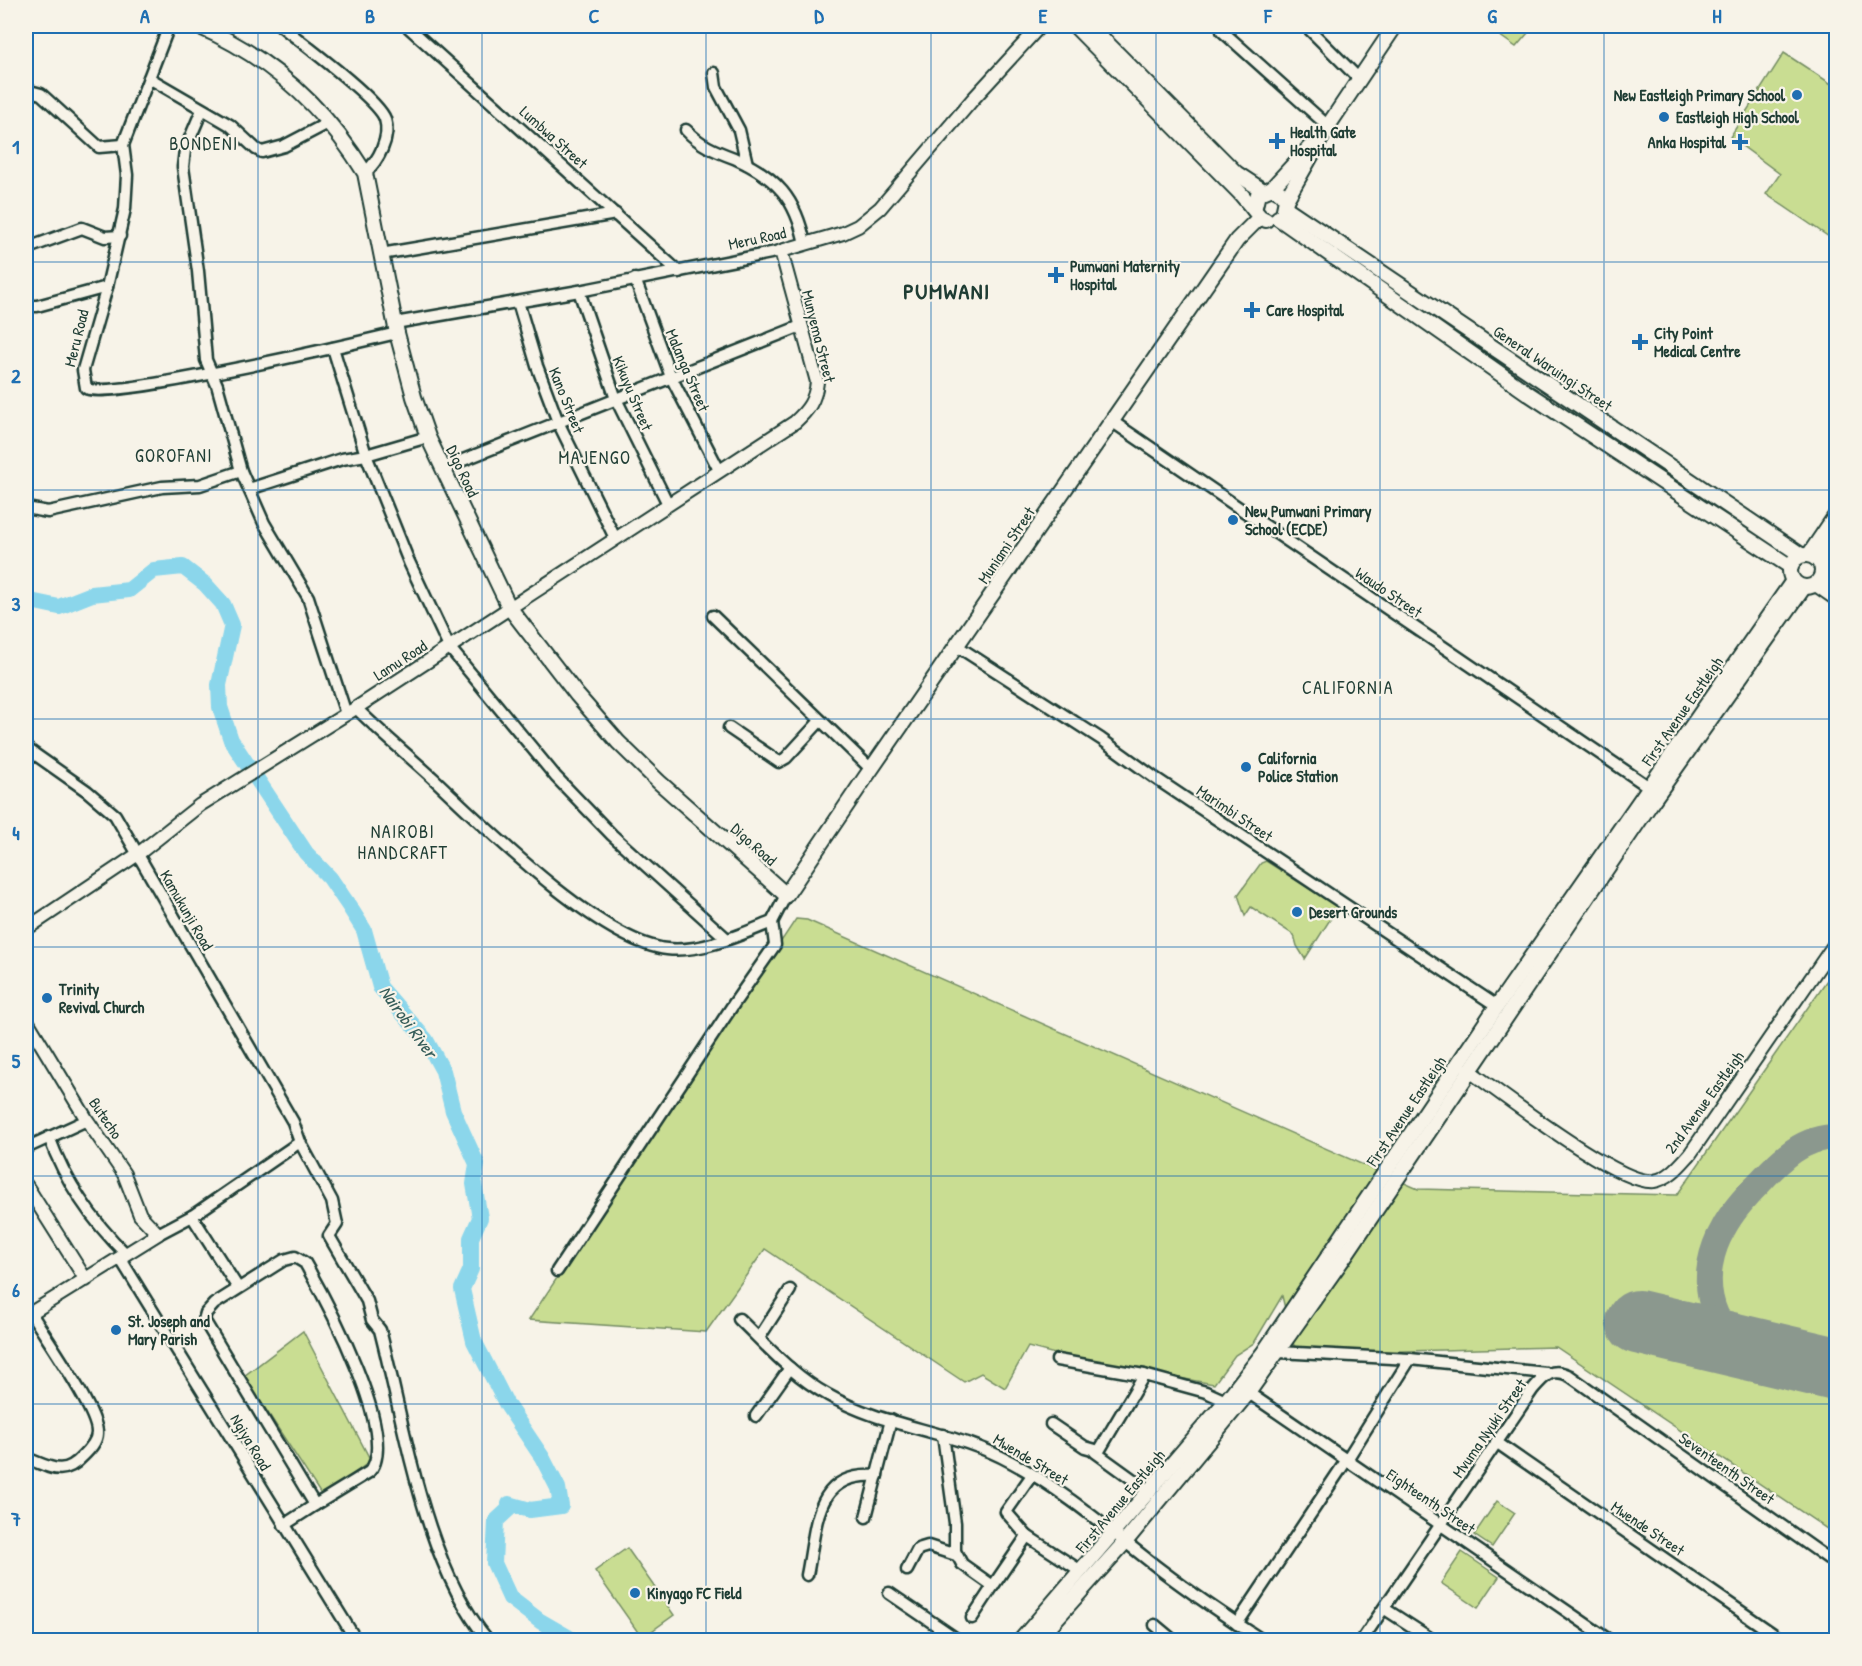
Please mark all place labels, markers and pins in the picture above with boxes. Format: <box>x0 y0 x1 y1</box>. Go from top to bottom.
place label: New Eastleigh Primary School <box>1614 84 1786 107</box>
marker: New Eastleigh Primary School <box>1790 88 1804 102</box>
place label: Eastleigh High School <box>1676 106 1799 129</box>
marker: Eastleigh High School <box>1657 110 1671 124</box>
place label: Health Gate Hospital <box>1290 121 1357 162</box>
place label: Anka Hospital <box>1648 131 1727 154</box>
marker: Health Gate Hospital <box>1268 132 1286 150</box>
marker: Anka Hospital <box>1731 133 1749 151</box>
place label: Pumwani Maternity Hospital <box>1070 255 1180 296</box>
marker: Pumwani Maternity Hospital <box>1047 266 1065 284</box>
place label: Care Hospital <box>1266 299 1345 322</box>
marker: Care Hospital <box>1243 301 1261 319</box>
place label: City Point Medical Centre <box>1654 322 1741 362</box>
marker: City Point Medical Centre <box>1631 333 1649 351</box>
place label: New Pumwani Primary School (ECDE) <box>1245 500 1372 540</box>
marker: New Pumwani Primary School (ECDE) <box>1226 513 1240 527</box>
place label: California Police Station <box>1258 747 1338 787</box>
marker: California Police Station <box>1239 760 1253 774</box>
place label: Desert Grounds <box>1309 901 1398 923</box>
marker: Desert Grounds <box>1290 905 1304 919</box>
place label: Trinity Revival Church <box>58 978 144 1018</box>
marker: Trinity Revival Church <box>40 991 54 1005</box>
place label: St. Joseph and Mary Parish <box>128 1310 211 1351</box>
marker: St. Joseph and Mary Parish <box>109 1323 123 1337</box>
place label: Kinyago FC Field <box>647 1582 742 1605</box>
marker: Kinyago FC Field <box>628 1586 642 1600</box>

